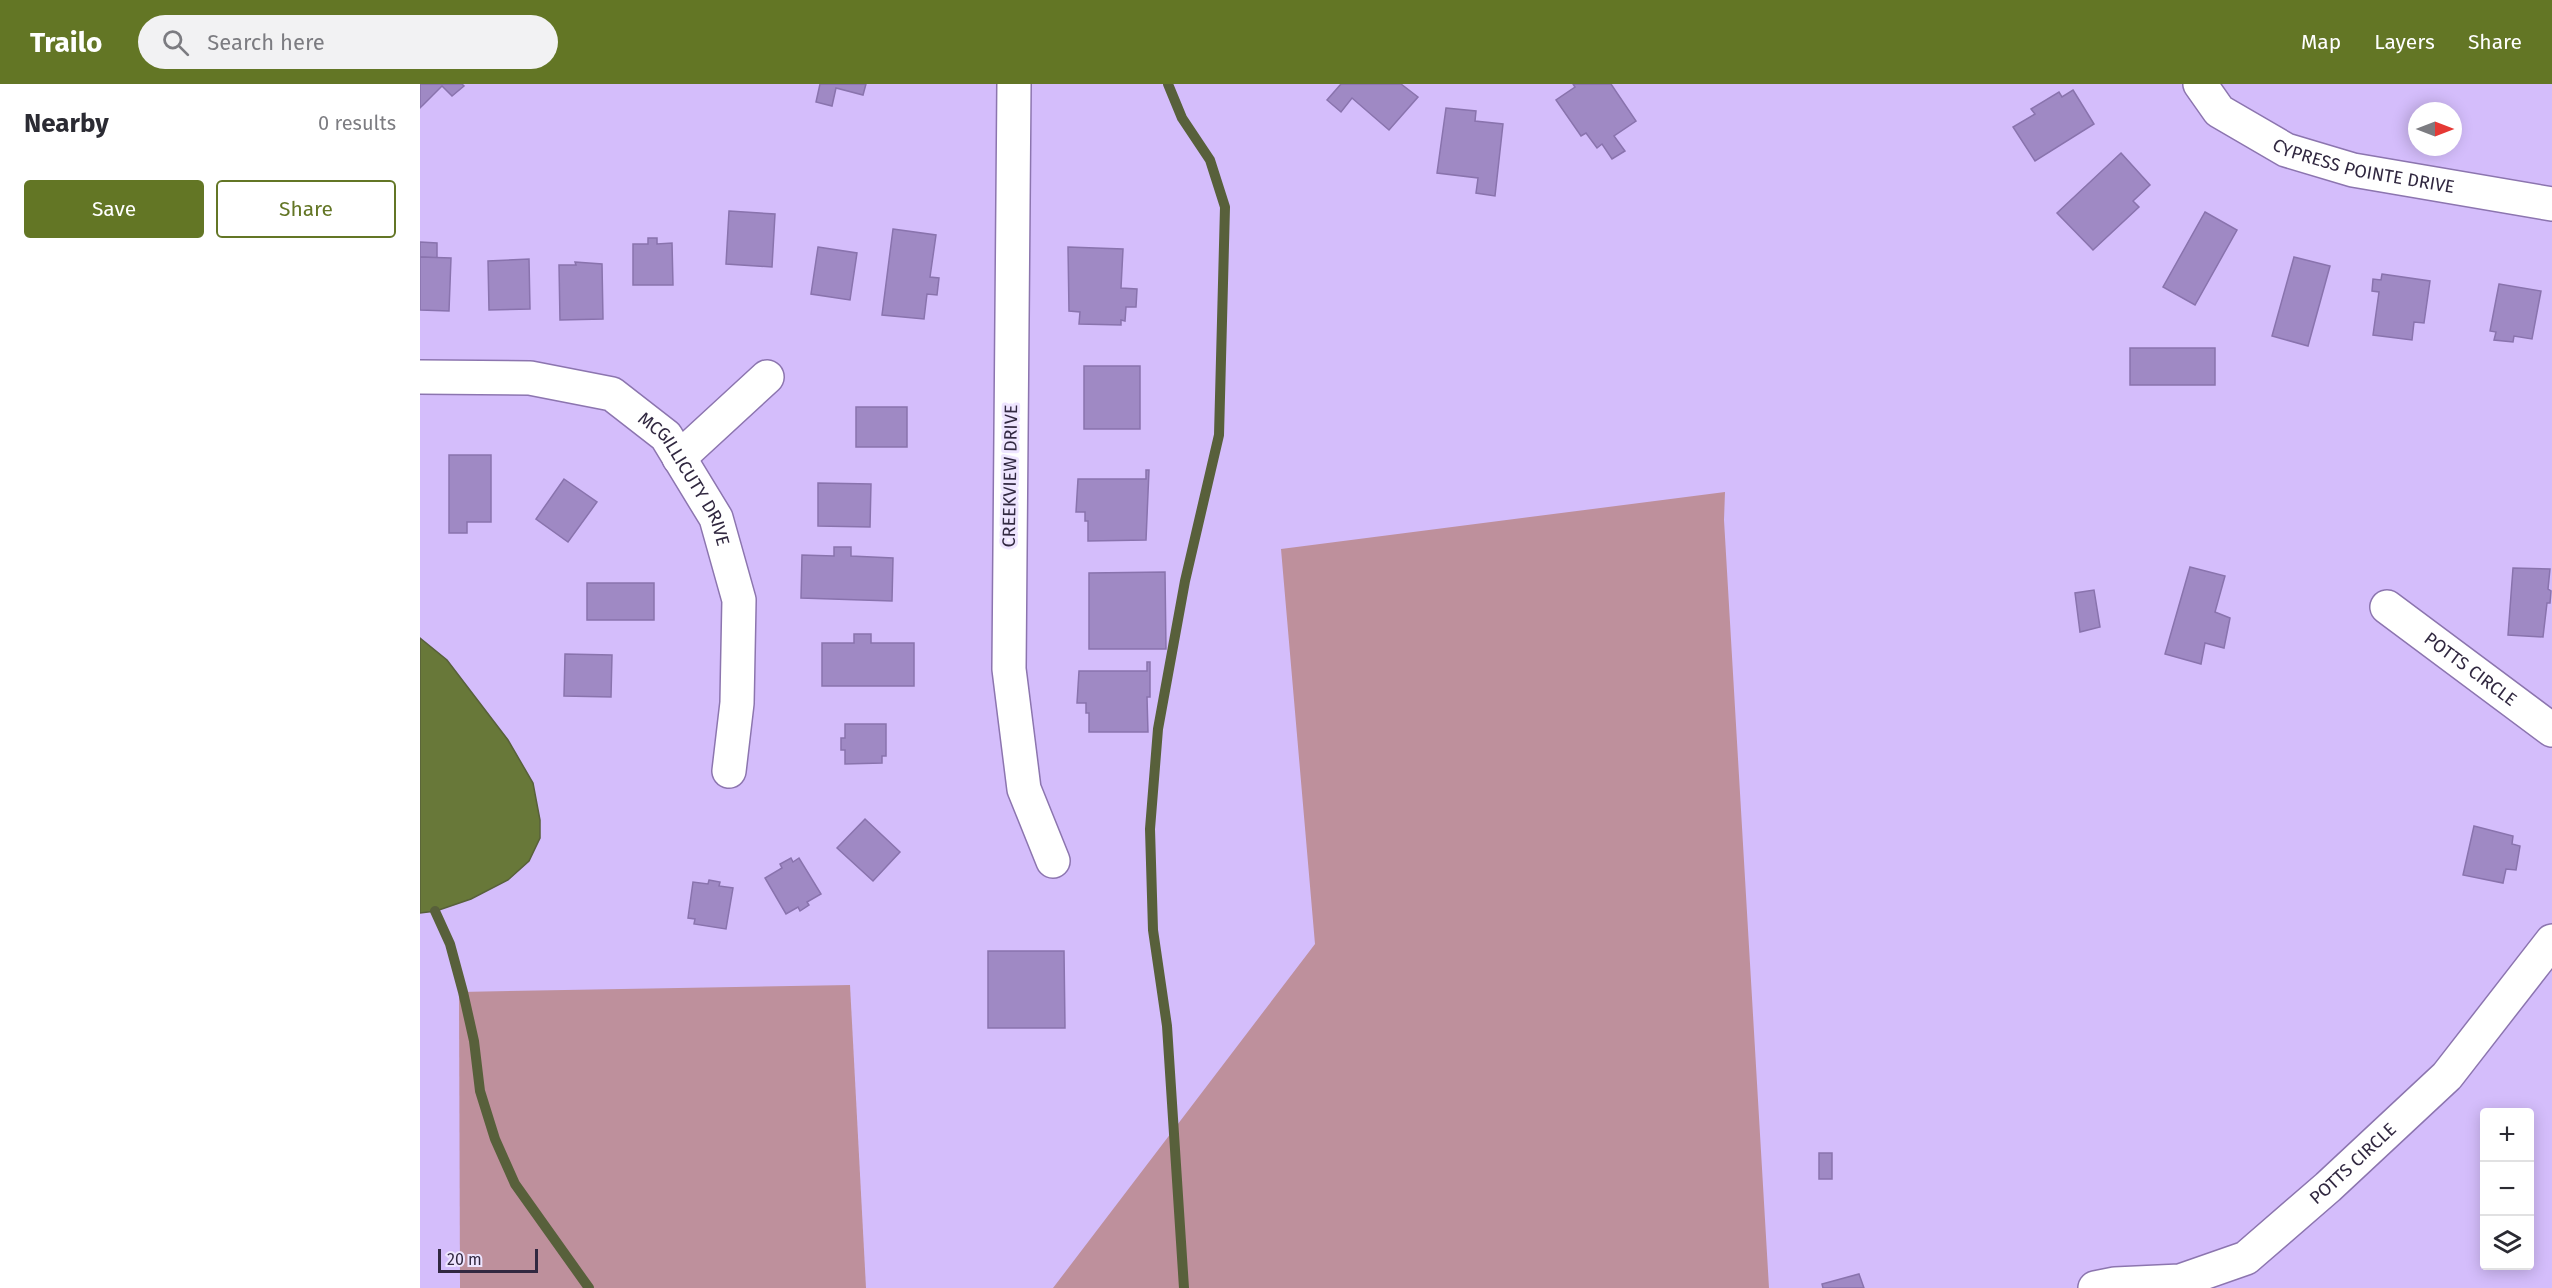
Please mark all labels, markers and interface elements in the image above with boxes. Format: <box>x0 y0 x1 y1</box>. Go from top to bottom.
search box <box>138 15 558 69</box>
text: Trailo <box>30 26 102 59</box>
icon: search <box>159 26 192 59</box>
text: Search here <box>207 29 325 56</box>
text: Map <box>2301 29 2341 55</box>
text: Layers <box>2374 29 2435 55</box>
text: Share <box>2468 29 2522 55</box>
north arrow <box>2408 102 2462 156</box>
text: Nearby <box>24 108 109 139</box>
text: 0 results <box>318 111 396 135</box>
street label: CYPRESS POINTE DRIVE <box>2269 134 2456 198</box>
button: Save <box>24 180 204 238</box>
button: Share <box>216 180 396 238</box>
street label: CREEKVIEW DRIVE <box>998 404 1022 548</box>
street label: MCGILLICUTY DRIVE <box>634 407 734 548</box>
street label: POTTS CIRCLE <box>2420 627 2521 711</box>
map controls <box>2480 1108 2534 1270</box>
button: + <box>2480 1108 2534 1162</box>
street label: POTTS CIRCLE <box>2305 1118 2401 1209</box>
button: − <box>2480 1162 2534 1216</box>
button: layers <box>2480 1216 2534 1270</box>
scale bar <box>438 1246 538 1274</box>
text: 20 m <box>447 1250 482 1269</box>

